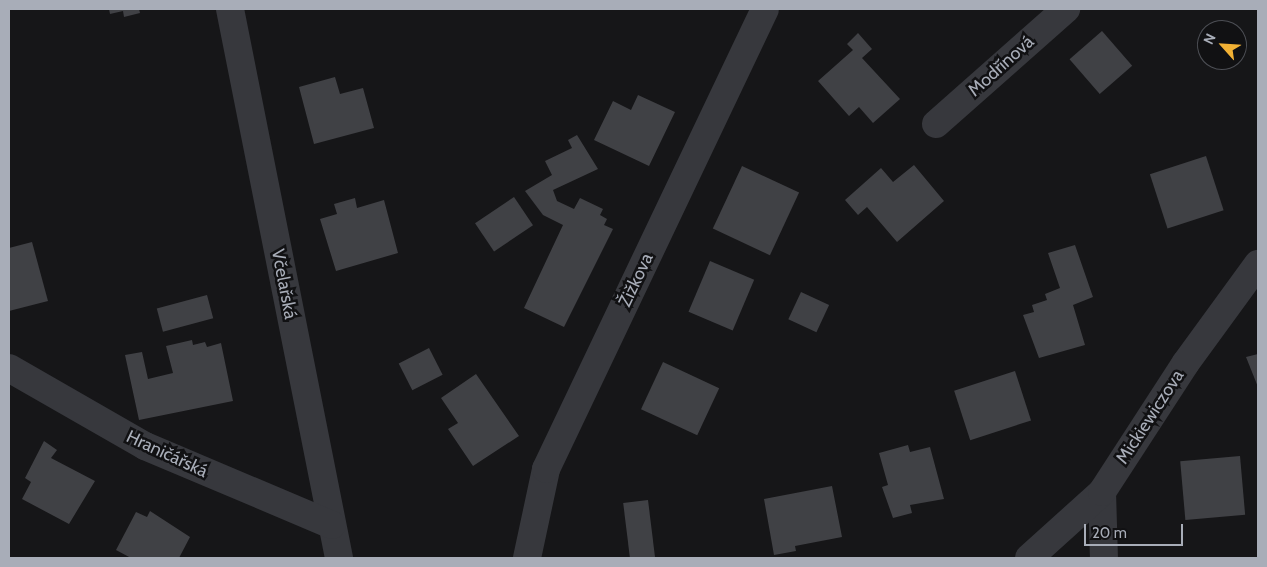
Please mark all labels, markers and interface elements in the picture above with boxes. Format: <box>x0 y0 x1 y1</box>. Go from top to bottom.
north arrow <box>1197 20 1247 70</box>
text: N <box>1199 30 1220 47</box>
street label: Modřínová <box>964 31 1038 101</box>
street label: Včelařská <box>267 247 301 321</box>
street label: Žižkova <box>614 250 658 310</box>
street label: Mickiewiczova <box>1112 366 1188 468</box>
street label: Hraničářská <box>123 426 211 482</box>
scale bar <box>1087 514 1186 546</box>
text: 20 m <box>1092 524 1127 542</box>

